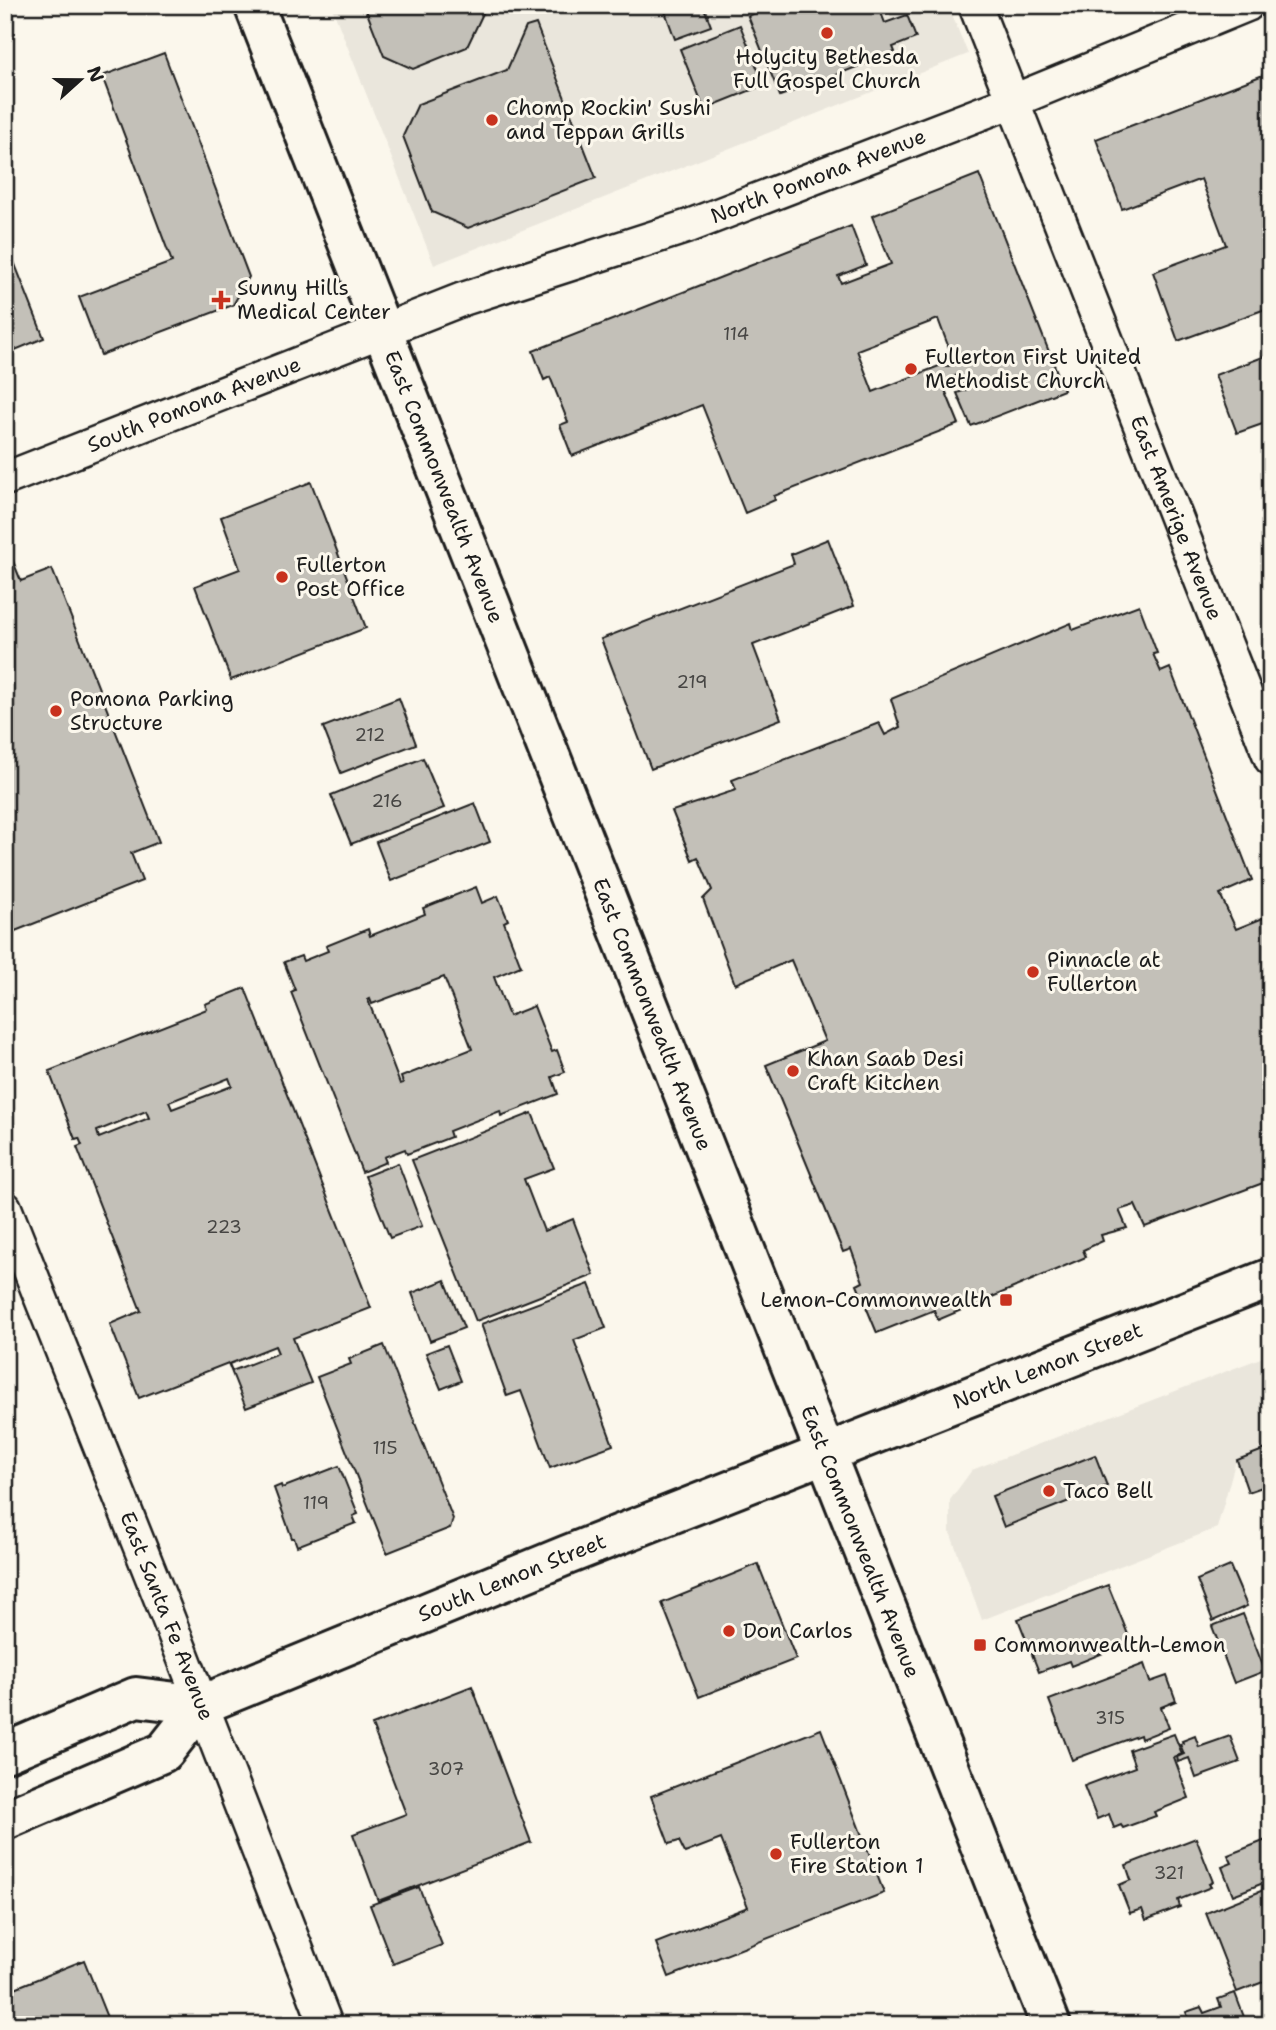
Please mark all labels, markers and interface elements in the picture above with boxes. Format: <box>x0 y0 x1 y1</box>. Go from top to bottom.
marker: Holycity Bethesda Full Gospel Church <box>819 25 835 41</box>
place label: Holycity Bethesda Full Gospel Church <box>733 43 921 95</box>
north arrow <box>46 46 116 116</box>
text: N <box>81 63 110 86</box>
place label: Chomp Rockin' Sushi and Teppan Grills <box>506 94 711 146</box>
marker: Chomp Rockin' Sushi and Teppan Grills <box>484 112 500 128</box>
street label: North Pomona Avenue <box>706 122 930 230</box>
place label: Sunny Hills Medical Center <box>237 274 391 326</box>
marker: Sunny Hills Medical Center <box>211 290 231 310</box>
house number: 114 <box>723 322 749 346</box>
place label: Fullerton First United Methodist Church <box>925 343 1141 395</box>
street label: East Commonwealth Avenue <box>378 347 510 627</box>
street label: South Pomona Avenue <box>83 350 305 459</box>
marker: Fullerton First United Methodist Church <box>903 361 919 377</box>
street label: East Amerige Avenue <box>1124 412 1229 624</box>
place label: Fullerton Post Office <box>296 551 405 603</box>
marker: Fullerton Post Office <box>274 569 290 585</box>
house number: 219 <box>676 670 708 694</box>
place label: Pomona Parking Structure <box>70 685 234 737</box>
marker: Pomona Parking Structure <box>48 703 64 719</box>
house number: 212 <box>355 723 385 747</box>
house number: 216 <box>371 789 403 813</box>
street label: East Commonwealth Avenue <box>586 874 719 1155</box>
place label: Pinnacle at Fullerton <box>1047 946 1161 998</box>
marker: Pinnacle at Fullerton <box>1025 964 1041 980</box>
place label: Khan Saab Desi Craft Kitchen <box>807 1045 964 1097</box>
marker: Khan Saab Desi Craft Kitchen <box>785 1063 801 1079</box>
house number: 223 <box>206 1215 242 1239</box>
place label: Lemon-Commonwealth <box>760 1286 992 1314</box>
marker: Lemon-Commonwealth <box>998 1292 1014 1308</box>
street label: North Lemon Street <box>949 1316 1147 1416</box>
street label: East Commonwealth Avenue <box>794 1401 927 1682</box>
house number: 115 <box>372 1436 398 1460</box>
place label: Taco Bell <box>1063 1477 1154 1505</box>
marker: Taco Bell <box>1041 1483 1057 1499</box>
house number: 119 <box>303 1491 329 1515</box>
street label: East Santa Fe Avenue <box>113 1508 221 1724</box>
street label: South Lemon Street <box>414 1527 610 1629</box>
place label: Don Carlos <box>743 1617 853 1645</box>
marker: Don Carlos <box>721 1623 737 1639</box>
place label: Commonwealth-Lemon <box>994 1631 1226 1659</box>
marker: Commonwealth-Lemon <box>972 1637 988 1653</box>
house number: 315 <box>1095 1706 1125 1730</box>
house number: 307 <box>428 1757 464 1781</box>
place label: Fullerton Fire Station 1 <box>790 1828 924 1880</box>
marker: Fullerton Fire Station 1 <box>768 1846 784 1862</box>
house number: 321 <box>1154 1861 1184 1885</box>

